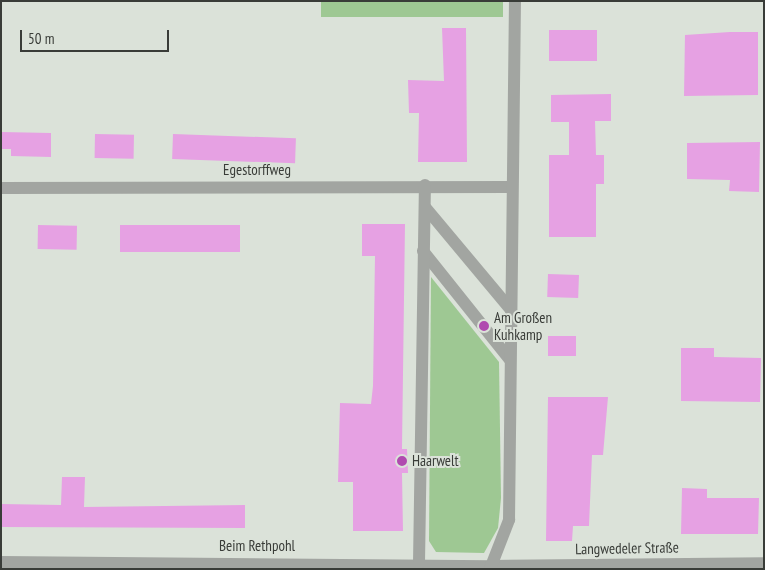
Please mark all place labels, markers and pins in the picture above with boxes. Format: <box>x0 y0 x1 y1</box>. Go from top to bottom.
place label: Am Großen Kuhkamp <box>494 308 552 343</box>
marker: Am Großen Kuhkamp <box>478 320 490 332</box>
place label: Haarwelt <box>412 452 459 470</box>
marker: Haarwelt <box>396 455 408 467</box>

